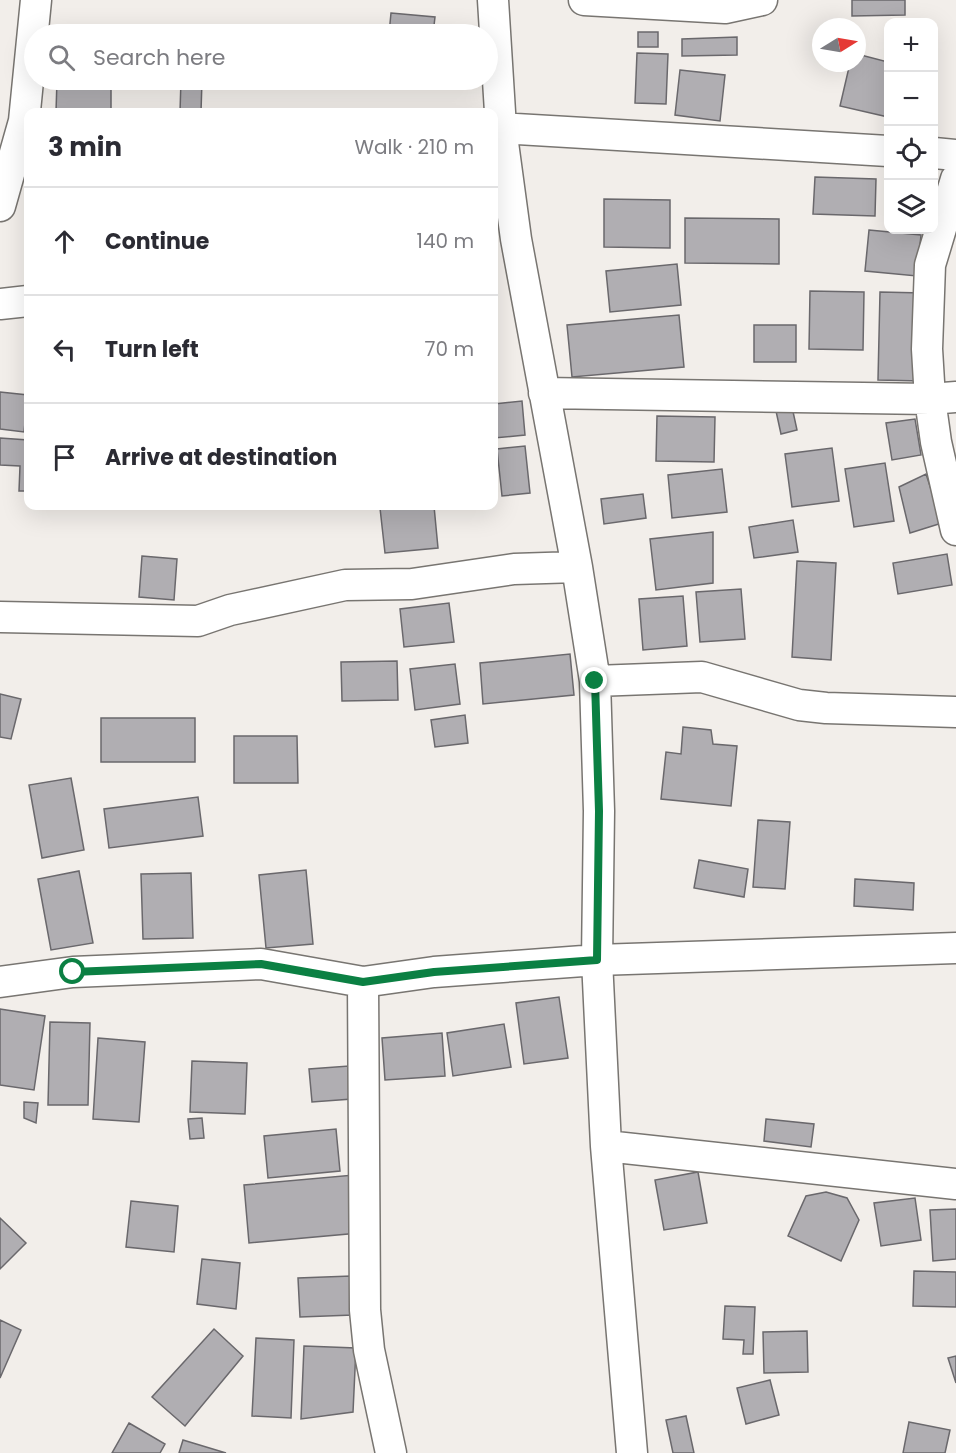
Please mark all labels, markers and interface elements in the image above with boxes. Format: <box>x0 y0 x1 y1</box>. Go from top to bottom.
north arrow <box>812 18 866 72</box>
map controls <box>884 18 938 234</box>
button: + <box>884 18 938 72</box>
search box <box>24 24 498 90</box>
icon: search <box>45 41 78 74</box>
text: Search here <box>93 42 226 73</box>
button: − <box>884 72 938 126</box>
button: locate <box>884 126 938 180</box>
text: 3 min <box>48 129 122 165</box>
text: Walk · 210 m <box>354 133 474 161</box>
button: layers <box>884 180 938 234</box>
icon: ahead <box>48 225 81 258</box>
text: Continue <box>105 226 209 257</box>
text: 140 m <box>417 227 474 255</box>
icon: left <box>48 333 81 366</box>
text: Turn left <box>105 334 199 365</box>
text: 70 m <box>425 335 474 363</box>
icon: arrive <box>48 441 81 474</box>
text: Arrive at destination <box>105 442 337 473</box>
route end <box>581 667 607 693</box>
route start <box>59 958 85 984</box>

